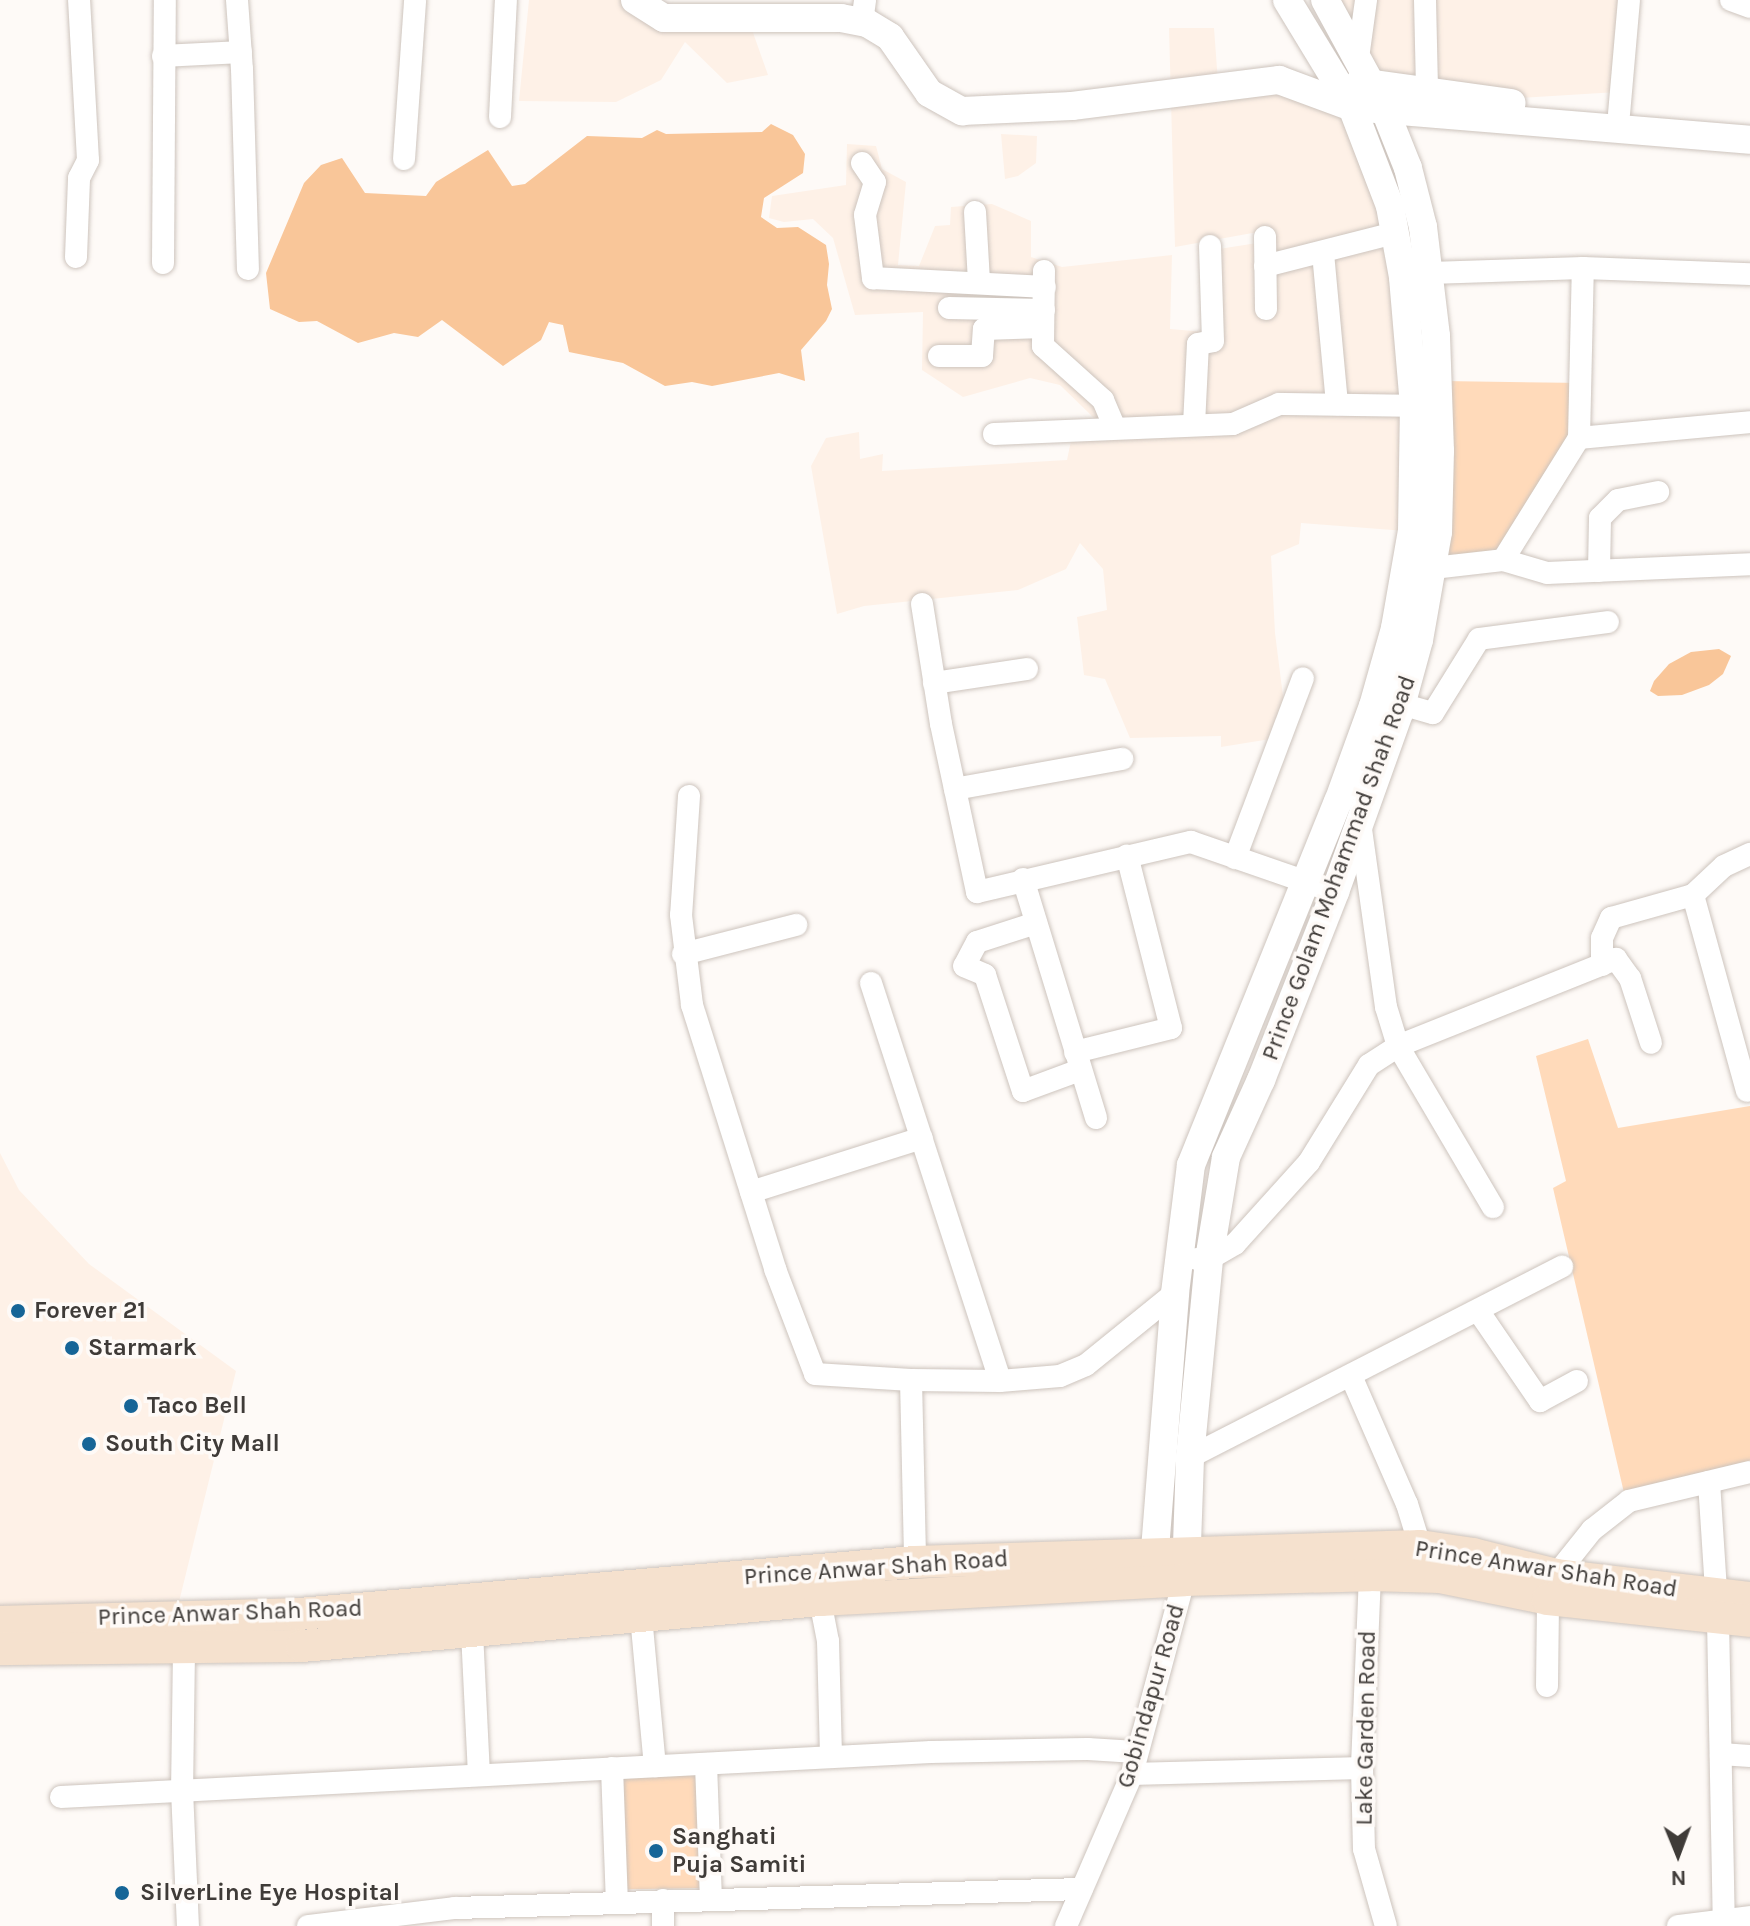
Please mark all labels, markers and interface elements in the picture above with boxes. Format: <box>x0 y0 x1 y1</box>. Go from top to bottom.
street label: Prince Golam Mohammad Shah Road <box>1256 672 1422 1064</box>
place label: Forever 21 <box>34 1297 146 1325</box>
marker: Forever 21 <box>9 1302 27 1320</box>
place label: Starmark <box>88 1334 197 1362</box>
marker: Starmark <box>63 1339 81 1357</box>
place label: Taco Bell <box>147 1392 247 1420</box>
marker: Taco Bell <box>122 1397 140 1415</box>
place label: South City Mall <box>105 1430 280 1458</box>
marker: South City Mall <box>80 1435 98 1453</box>
street label: Prince Anwar Shah Road <box>1413 1534 1679 1604</box>
street label: Prince Anwar Shah Road <box>743 1544 1009 1592</box>
street label: Prince Anwar Shah Road <box>97 1594 363 1632</box>
street label: Gobindapur Road <box>1111 1601 1191 1791</box>
street label: Lake Garden Road <box>1350 1630 1382 1826</box>
north arrow <box>1638 1814 1718 1894</box>
place label: Sanghati Puja Samiti <box>672 1823 806 1879</box>
marker: Sanghati Puja Samiti <box>647 1842 665 1860</box>
text: N <box>1670 1865 1687 1891</box>
place label: SilverLine Eye Hospital <box>140 1879 400 1907</box>
marker: SilverLine Eye Hospital <box>111 1882 133 1904</box>

